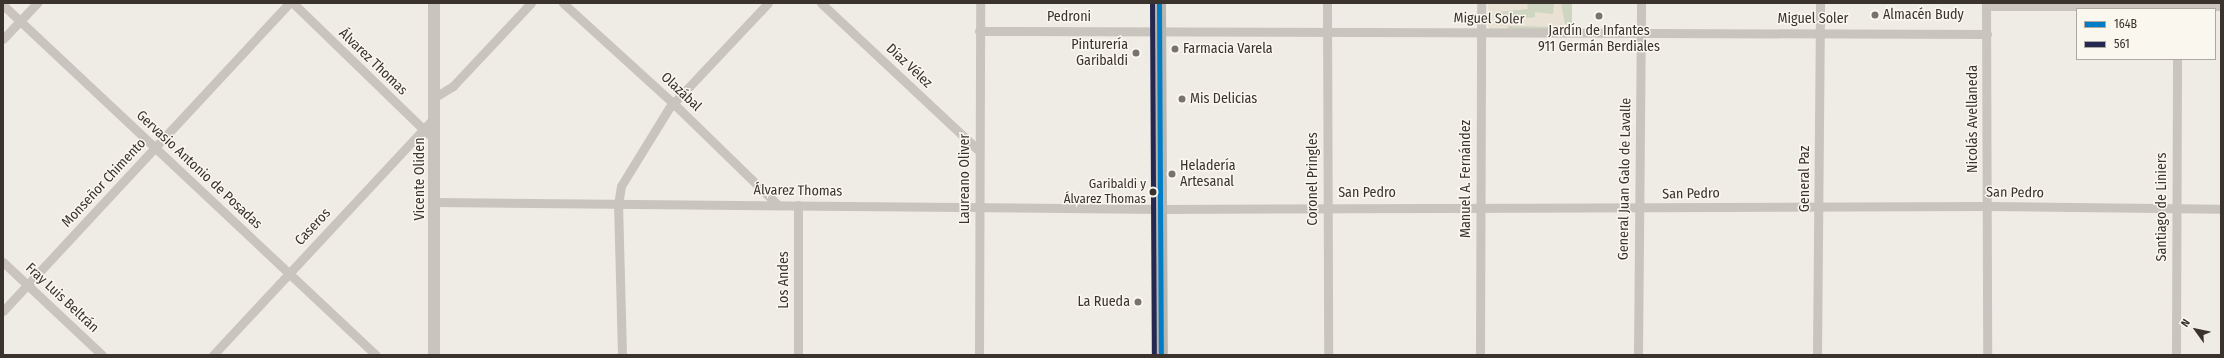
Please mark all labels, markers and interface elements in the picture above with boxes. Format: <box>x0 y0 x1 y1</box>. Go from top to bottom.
place label: Almacén Budy <box>1883 7 1964 23</box>
legend <box>2076 8 2216 60</box>
street label: Pedroni <box>1047 9 1091 25</box>
street label: Miguel Soler <box>1453 10 1525 28</box>
marker: Almacén Budy <box>1870 10 1880 20</box>
marker: Jardín de Infantes 911 Germán Berdiales <box>1594 11 1604 21</box>
street label: Miguel Soler <box>1778 11 1848 27</box>
text: 164B <box>2114 17 2137 31</box>
place label: Jardín de Infantes 911 Germán Berdiales <box>1538 23 1660 56</box>
street label: Álvarez Thomas <box>335 25 411 99</box>
place label: Pinturería Garibaldi <box>1071 37 1128 70</box>
text: 561 <box>2114 37 2130 51</box>
street label: Díaz Vélez <box>882 40 936 92</box>
place label: Farmacia Varela <box>1183 41 1273 57</box>
marker: Farmacia Varela <box>1170 44 1180 54</box>
marker: Pinturería Garibaldi <box>1131 48 1141 58</box>
street label: Nicolás Avellaneda <box>1965 65 1981 173</box>
street label: Olazábal <box>657 69 705 115</box>
place label: Mis Delicias <box>1190 91 1257 107</box>
marker: Mis Delicias <box>1177 94 1187 104</box>
street label: General Juan Galo de Lavalle <box>1615 98 1635 260</box>
street label: Gervasio Antonio de Posadas <box>133 107 265 233</box>
street label: Manuel A. Fernández <box>1458 120 1474 238</box>
street label: Coronel Pringles <box>1305 132 1321 226</box>
street label: Laureano Oliver <box>957 134 973 224</box>
street label: Monseñor Chimento <box>59 135 149 231</box>
street label: Vicente Oliden <box>412 137 428 221</box>
street label: General Paz <box>1797 146 1813 212</box>
street label: Santiago de Liniers <box>2154 153 2170 261</box>
place label: Heladería Artesanal <box>1180 158 1236 190</box>
marker: Heladería Artesanal <box>1167 169 1177 179</box>
place label: Garibaldi y Álvarez Thomas <box>1064 177 1146 208</box>
street label: Álvarez Thomas <box>754 182 842 200</box>
street label: San Pedro <box>1986 184 2044 202</box>
street label: San Pedro <box>1338 185 1396 201</box>
street label: San Pedro <box>1662 185 1720 203</box>
marker: Garibaldi y Álvarez Thomas <box>1148 187 1158 197</box>
street label: Caseros <box>292 205 334 249</box>
street label: Los Andes <box>776 251 792 309</box>
street label: Fray Luis Beltrán <box>22 260 102 336</box>
place label: La Rueda <box>1078 294 1130 310</box>
marker: La Rueda <box>1133 297 1143 307</box>
north arrow <box>2176 310 2216 350</box>
text: N <box>2178 317 2193 329</box>

